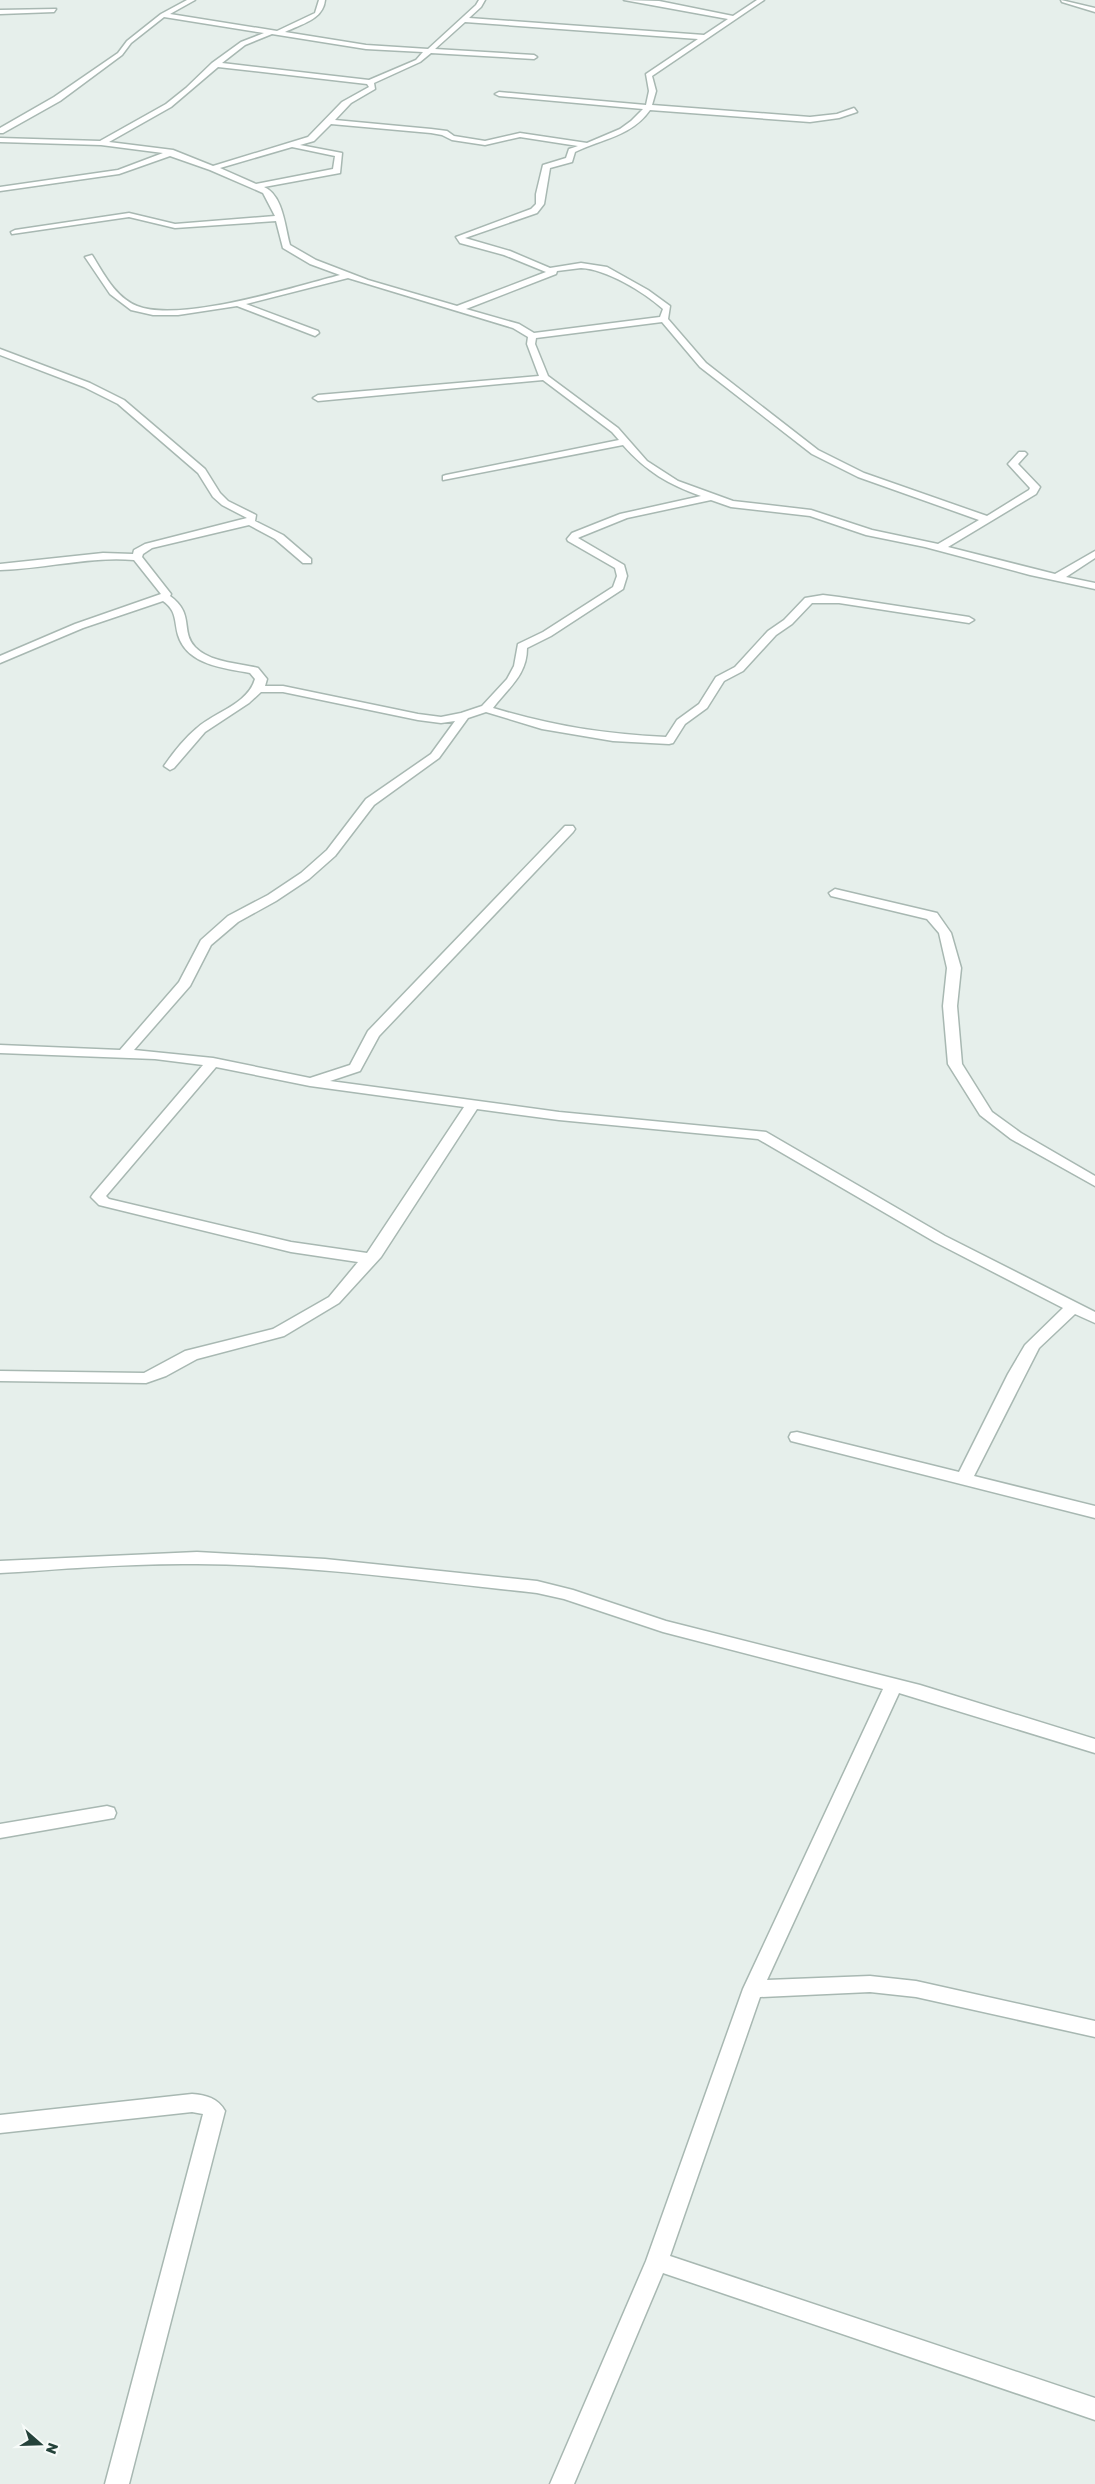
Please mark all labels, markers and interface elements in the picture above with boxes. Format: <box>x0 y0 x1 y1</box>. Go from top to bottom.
north arrow <box>15 2419 65 2469</box>
text: N <box>43 2441 62 2457</box>

